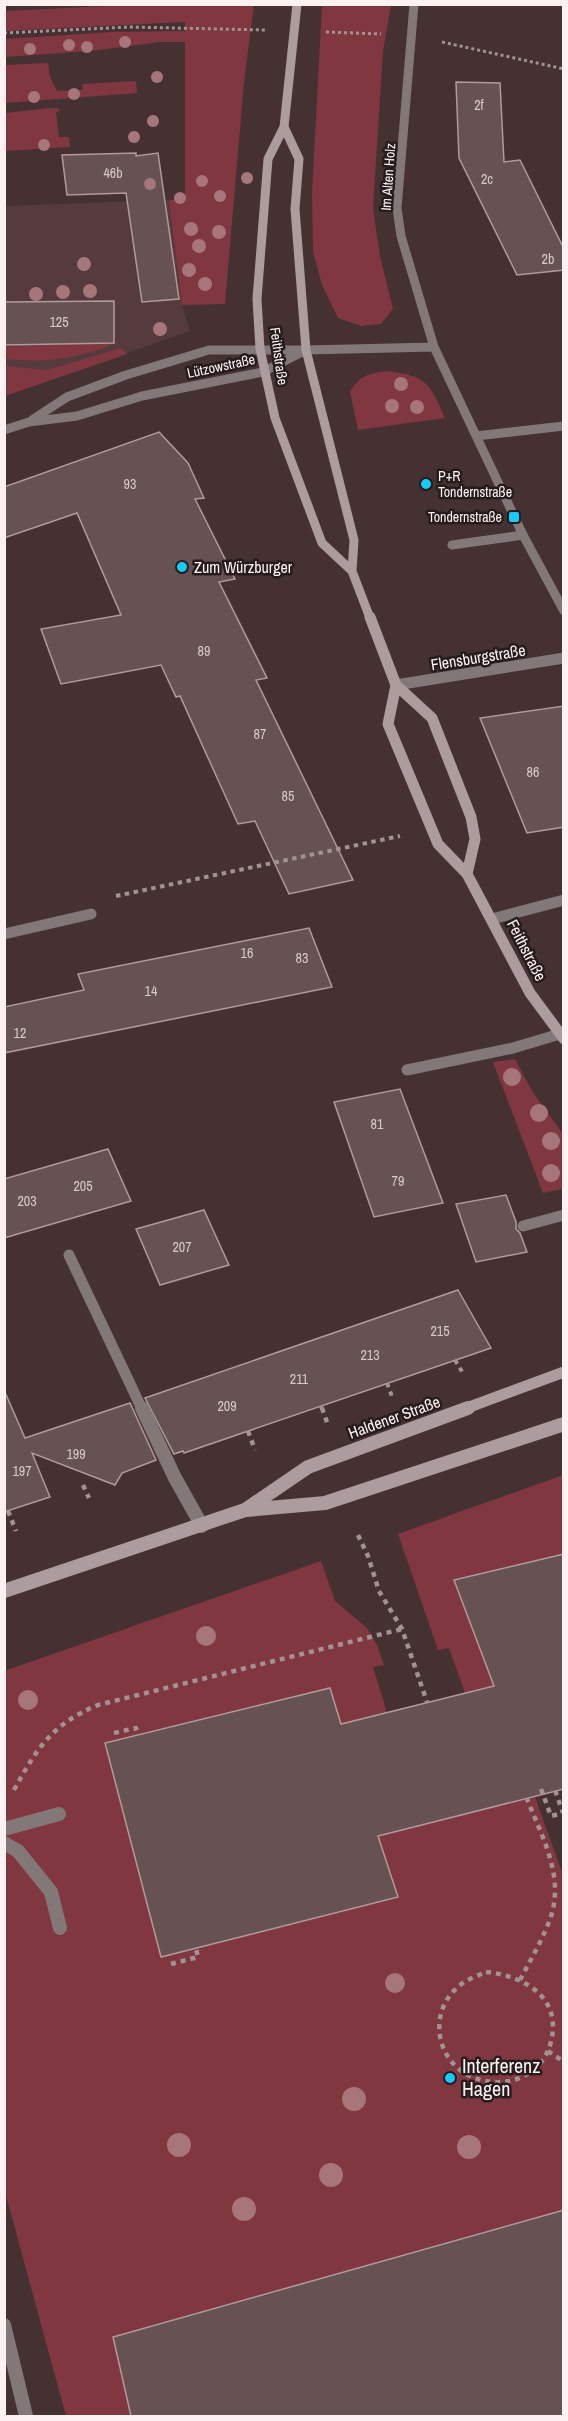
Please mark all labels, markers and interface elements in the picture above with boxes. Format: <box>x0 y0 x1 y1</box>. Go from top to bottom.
house number: 2f <box>474 96 485 114</box>
street label: Im Alten Holz <box>377 142 399 211</box>
house number: 46b <box>103 164 123 182</box>
house number: 2c <box>481 170 493 188</box>
house number: 2b <box>542 250 554 268</box>
house number: 125 <box>49 313 69 331</box>
street label: Feithstraße <box>266 326 292 386</box>
street label: Lützowstraße <box>185 350 257 382</box>
place label: P+R Tondernstraße <box>438 467 512 501</box>
house number: 93 <box>124 475 136 493</box>
marker: P+R Tondernstraße <box>419 477 433 491</box>
place label: Tondernstraße <box>428 508 502 526</box>
marker: Tondernstraße <box>507 510 521 524</box>
place label: Zum Würzburger <box>194 556 293 578</box>
marker: Zum Würzburger <box>175 560 189 574</box>
street label: Flensburgstraße <box>429 639 527 675</box>
house number: 89 <box>198 642 210 660</box>
house number: 87 <box>254 725 266 743</box>
house number: 86 <box>527 763 539 781</box>
house number: 85 <box>282 787 294 805</box>
street label: Feithstraße <box>502 915 552 985</box>
house number: 16 <box>241 944 253 962</box>
house number: 83 <box>296 949 308 967</box>
house number: 14 <box>145 982 158 1000</box>
house number: 12 <box>14 1024 26 1042</box>
house number: 81 <box>371 1115 384 1133</box>
house number: 79 <box>392 1172 404 1190</box>
house number: 205 <box>73 1177 93 1195</box>
house number: 203 <box>17 1192 37 1210</box>
house number: 207 <box>172 1238 192 1256</box>
house number: 215 <box>430 1322 450 1340</box>
house number: 213 <box>360 1346 380 1364</box>
house number: 211 <box>290 1370 309 1388</box>
street label: Haldener Straße <box>345 1390 443 1444</box>
house number: 209 <box>217 1397 237 1415</box>
house number: 199 <box>66 1445 86 1463</box>
house number: 197 <box>12 1462 32 1480</box>
place label: Interferenz Hagen <box>462 2052 540 2102</box>
marker: Interferenz Hagen <box>443 2071 457 2085</box>

